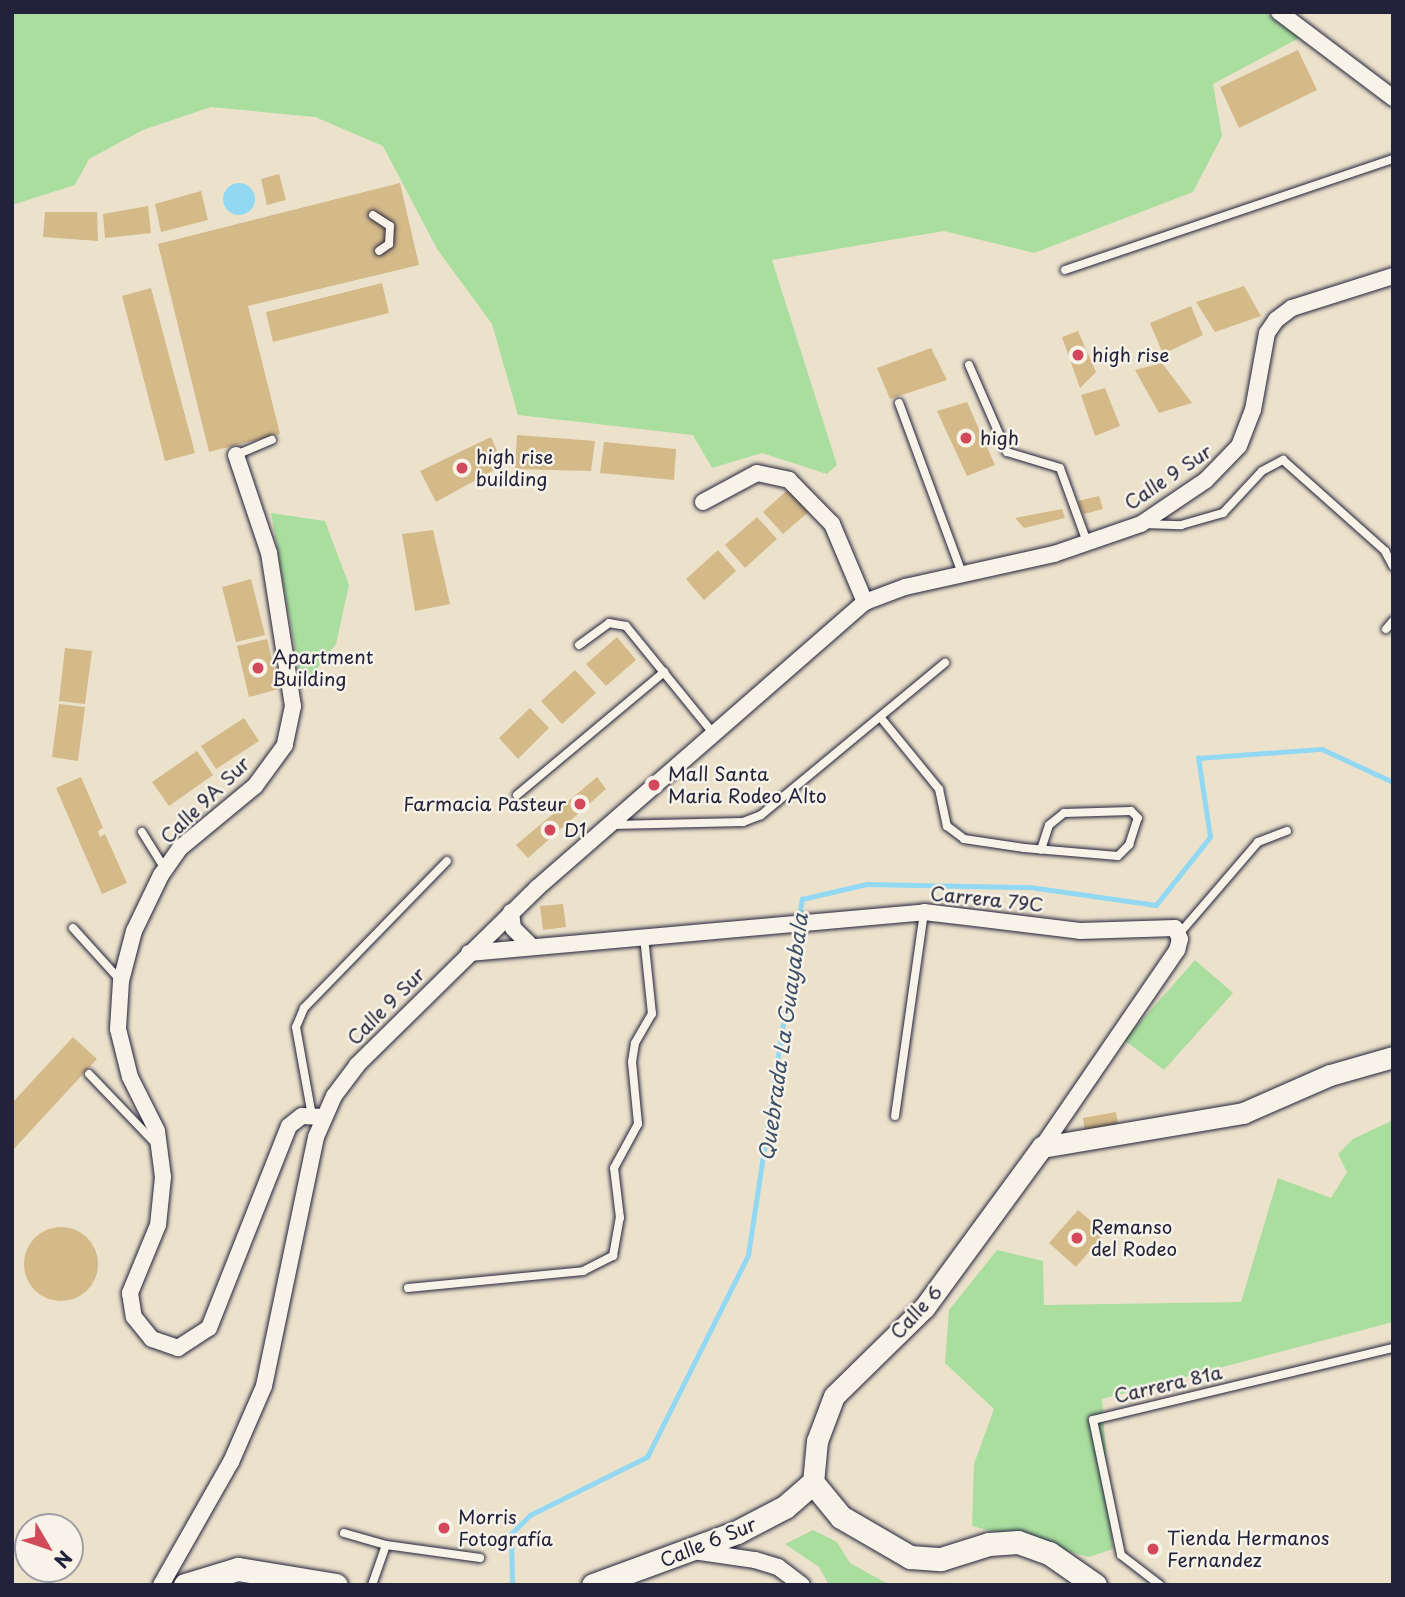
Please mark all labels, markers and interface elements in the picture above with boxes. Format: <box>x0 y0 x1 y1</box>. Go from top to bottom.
place label: high rise <box>1092 344 1169 366</box>
marker: high rise <box>1070 347 1086 363</box>
place label: high <box>980 427 1019 449</box>
marker: high <box>958 430 974 446</box>
street label: Calle 9 Sur <box>1120 439 1216 515</box>
place label: high rise building <box>476 446 553 490</box>
marker: high rise building <box>454 460 470 476</box>
place label: Apartment Building <box>272 646 373 690</box>
marker: Apartment Building <box>250 660 266 676</box>
street label: Calle 9A Sur <box>156 752 254 848</box>
place label: Mall Santa Maria Rodeo Alto <box>668 763 828 807</box>
marker: Mall Santa Maria Rodeo Alto <box>646 777 662 793</box>
place label: Farmacia Pasteur <box>404 793 566 815</box>
marker: Farmacia Pasteur <box>572 796 588 812</box>
place label: D1 <box>564 819 586 841</box>
marker: D1 <box>542 822 558 838</box>
street label: Carrera 79C <box>929 882 1045 916</box>
water label: Quebrada La Guayabala <box>752 911 812 1163</box>
street label: Calle 9 Sur <box>342 962 430 1050</box>
place label: Remanso del Rodeo <box>1091 1216 1178 1260</box>
marker: Remanso del Rodeo <box>1069 1230 1085 1246</box>
street label: Calle 6 <box>885 1280 947 1344</box>
street label: Carrera 81a <box>1111 1360 1225 1408</box>
place label: Morris Fotografía <box>458 1506 553 1550</box>
street label: Calle 6 Sur <box>656 1512 760 1572</box>
north arrow <box>14 1513 84 1583</box>
marker: Morris Fotografía <box>436 1520 452 1536</box>
place label: Tienda Hermanos Fernandez <box>1167 1527 1328 1571</box>
marker: Tienda Hermanos Fernandez <box>1145 1541 1161 1557</box>
text: N <box>48 1545 79 1575</box>

